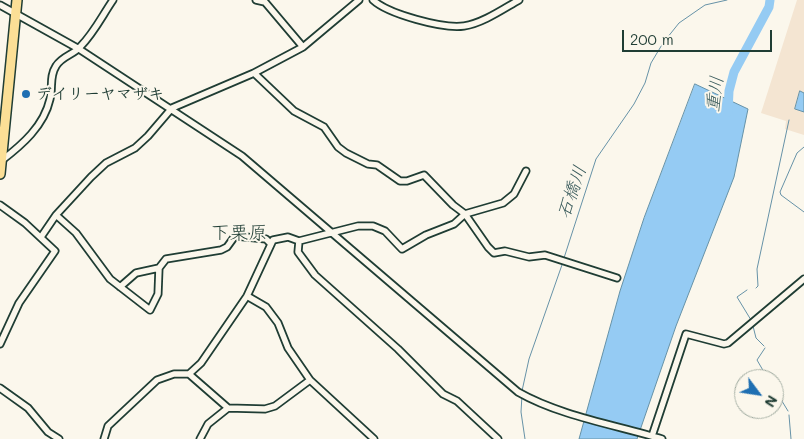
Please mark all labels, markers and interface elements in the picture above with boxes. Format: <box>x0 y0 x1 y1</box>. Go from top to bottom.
scale bar <box>624 20 774 52</box>
text: 200 m <box>630 29 674 49</box>
water label: 重川 <box>702 75 728 113</box>
place label: デイリーヤマザキ <box>36 84 164 104</box>
marker: デイリーヤマザキ <box>20 88 32 100</box>
water label: 石橋川 <box>553 163 591 221</box>
district label: 下栗原 <box>211 222 267 244</box>
north arrow <box>734 369 784 419</box>
text: N <box>761 392 782 411</box>

